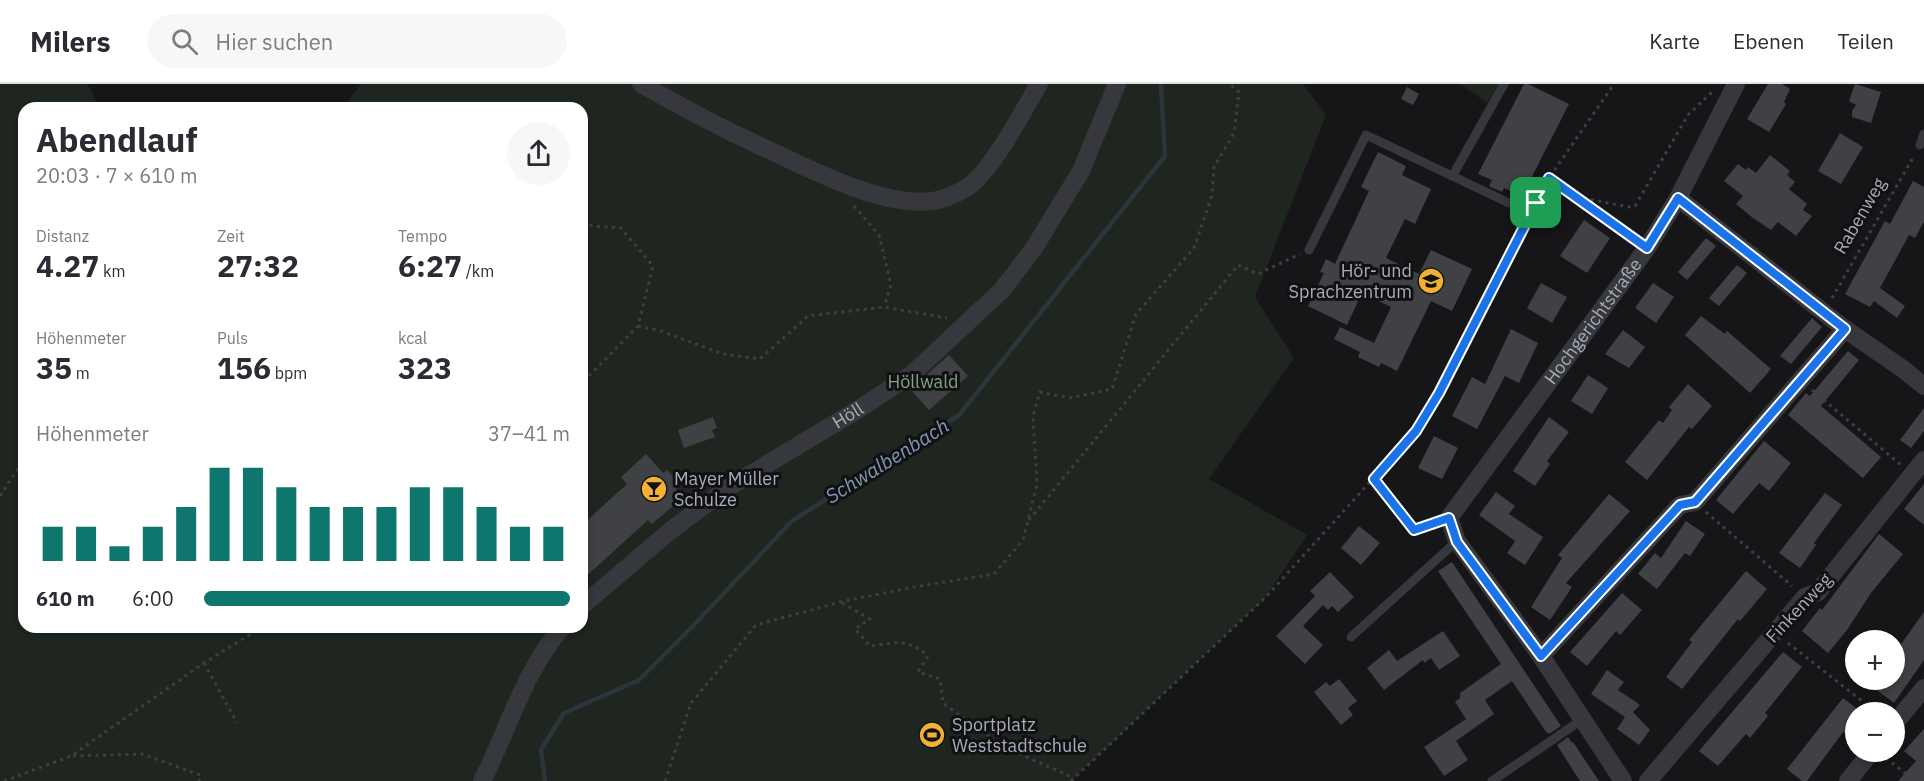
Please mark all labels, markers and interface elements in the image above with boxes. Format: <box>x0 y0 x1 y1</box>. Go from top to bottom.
search box <box>147 14 567 68</box>
text: Milers <box>30 23 111 60</box>
icon: search <box>168 25 201 58</box>
text: Hier suchen <box>216 27 333 56</box>
text: Karte <box>1649 27 1700 55</box>
text: Ebenen <box>1733 27 1804 55</box>
text: Teilen <box>1837 27 1894 55</box>
text: Abendlauf <box>36 118 197 161</box>
button: share <box>507 122 570 185</box>
text: 20:03 · 7 × 610 m <box>36 162 197 189</box>
street label: Rabenweg <box>1828 173 1891 258</box>
pin <box>1510 177 1561 228</box>
icon: arrive <box>1519 186 1552 219</box>
text: Distanz <box>36 226 89 246</box>
text: Zeit <box>217 226 245 246</box>
text: Tempo <box>398 226 447 246</box>
text: 4.27 <box>36 246 99 285</box>
text: 27:32 <box>217 246 299 285</box>
text: 6:27 <box>398 246 462 285</box>
street label: Hochgerichtstraße <box>1539 253 1647 389</box>
place label: Hör- und Sprachzentrum <box>1289 259 1412 303</box>
text: km <box>99 261 126 281</box>
text: /km <box>462 261 494 281</box>
school or university icon: Hör- und Sprachzentrum <box>1416 266 1446 296</box>
text: Höhenmeter <box>36 328 126 348</box>
text: Puls <box>217 328 248 348</box>
text: kcal <box>398 328 427 348</box>
text: 35 <box>36 348 72 387</box>
text: 156 <box>217 348 271 387</box>
text: 323 <box>398 348 452 387</box>
text: m <box>72 363 90 383</box>
text: bpm <box>271 363 307 383</box>
park label: Höllwald <box>887 370 959 393</box>
street label: Höll <box>828 397 868 433</box>
water label: Schwalbenbach <box>820 412 954 509</box>
text: Höhenmeter <box>36 420 149 447</box>
text: 37–41 m <box>488 420 570 447</box>
place label: Mayer Müller Schulze <box>674 467 779 511</box>
bar icon: Mayer Müller Schulze <box>639 474 669 504</box>
street label: Finkenweg <box>1761 568 1837 647</box>
text: 610 m <box>36 585 95 612</box>
text: 6:00 <box>132 585 174 612</box>
map controls <box>1845 630 1905 762</box>
button: + <box>1845 630 1905 690</box>
button: − <box>1845 702 1905 762</box>
place label: Sportplatz Weststadtschule <box>952 713 1087 757</box>
sports icon: Sportplatz Weststadtschule <box>917 720 947 750</box>

